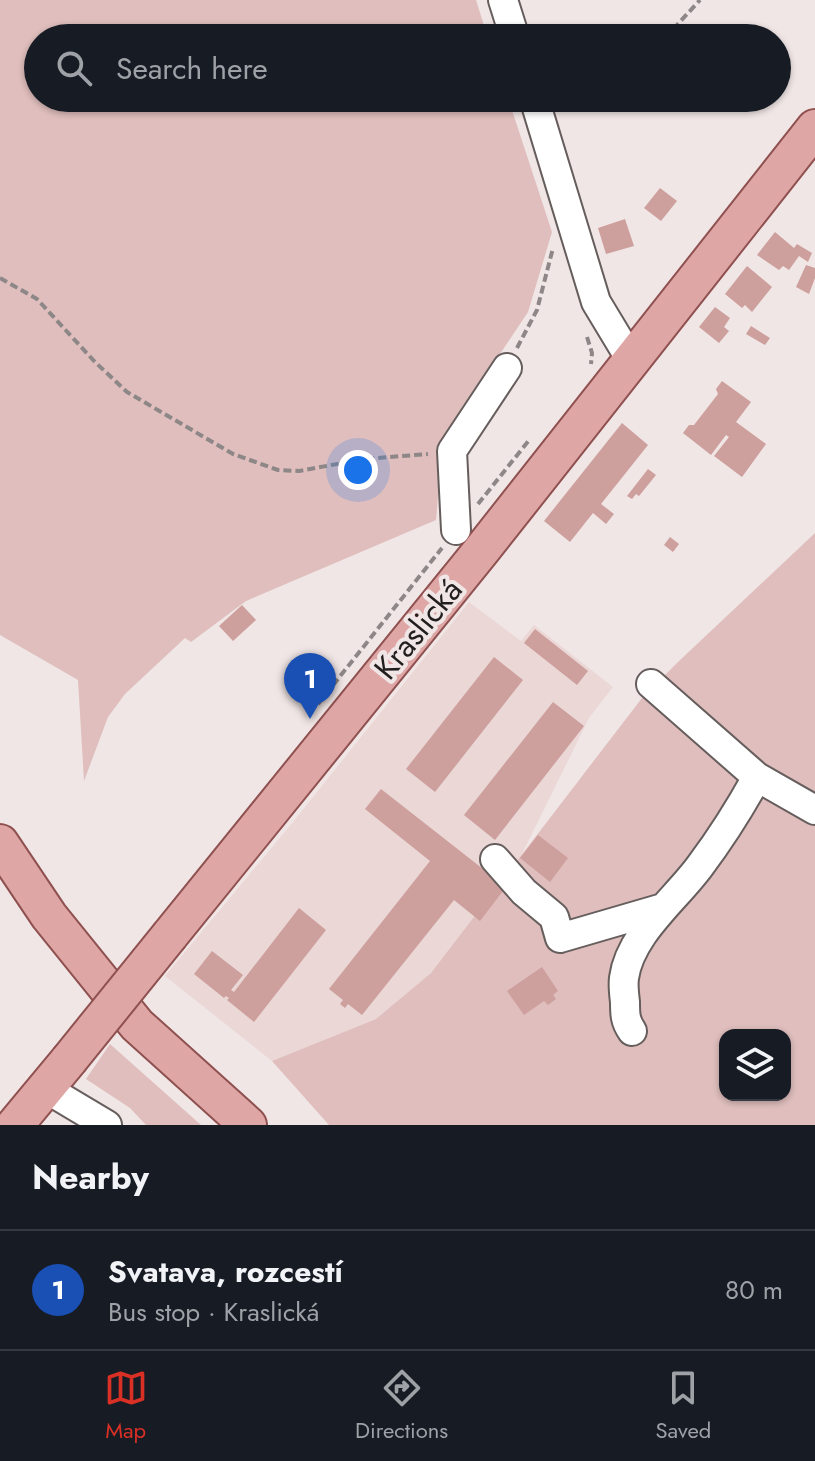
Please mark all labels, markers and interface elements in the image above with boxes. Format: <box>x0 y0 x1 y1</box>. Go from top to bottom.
search box <box>24 24 791 112</box>
icon: search <box>52 46 96 90</box>
text: Search here <box>116 47 268 90</box>
your location <box>338 450 378 490</box>
street label: Kraslická <box>363 569 473 689</box>
pin: 1 <box>284 653 336 719</box>
map controls <box>719 1029 791 1101</box>
button: layers <box>719 1029 791 1101</box>
text: Nearby <box>32 1153 149 1202</box>
text: Svatava, rozcestí <box>108 1250 343 1293</box>
text: 1 <box>51 1271 65 1309</box>
text: 80 m <box>725 1271 783 1309</box>
text: Bus stop · Kraslická <box>108 1293 319 1331</box>
tab: Map <box>104 1366 148 1446</box>
tab: Directions <box>355 1366 448 1446</box>
tab: Saved <box>656 1366 711 1446</box>

